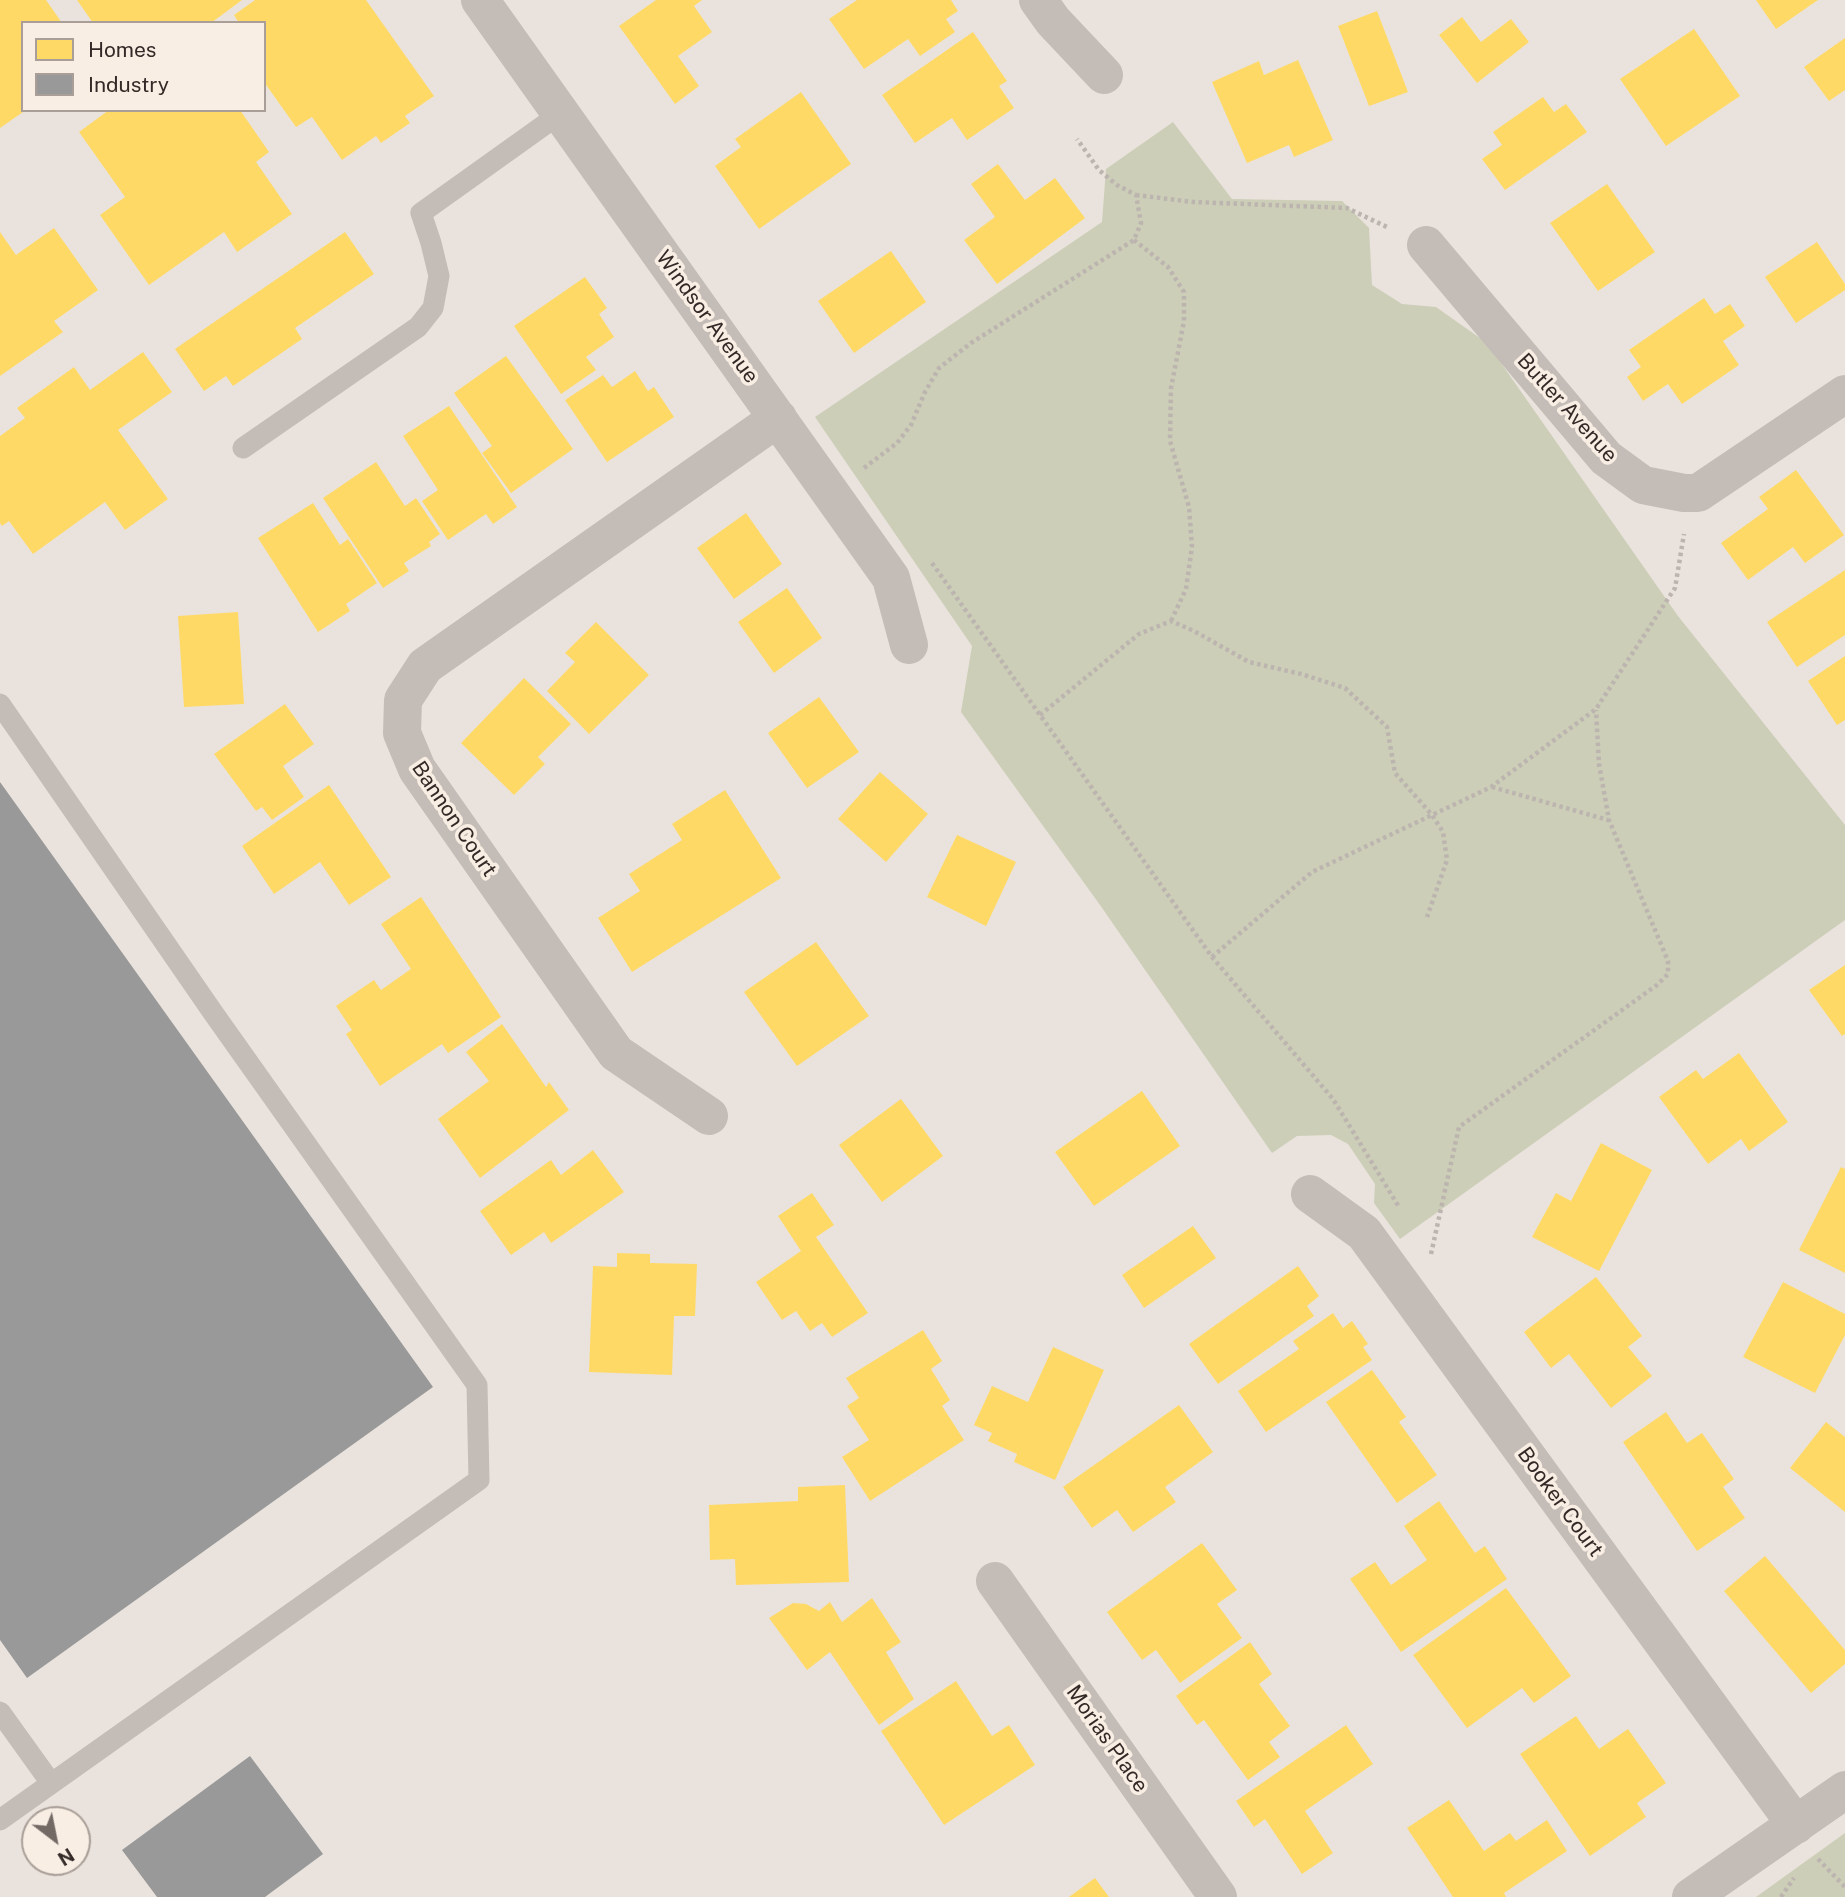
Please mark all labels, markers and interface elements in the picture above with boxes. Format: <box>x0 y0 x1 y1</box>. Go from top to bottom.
legend <box>21 21 266 112</box>
text: Homes <box>88 37 156 62</box>
text: Industry <box>88 72 169 97</box>
street label: Windsor Avenue <box>650 246 764 388</box>
street label: Butler Avenue <box>1512 348 1622 468</box>
street label: Bannon Court <box>406 757 502 881</box>
street label: Booker Court <box>1512 1442 1608 1562</box>
street label: Morias Place <box>1061 1680 1153 1798</box>
north arrow <box>21 1806 91 1876</box>
text: N <box>54 1844 78 1870</box>

